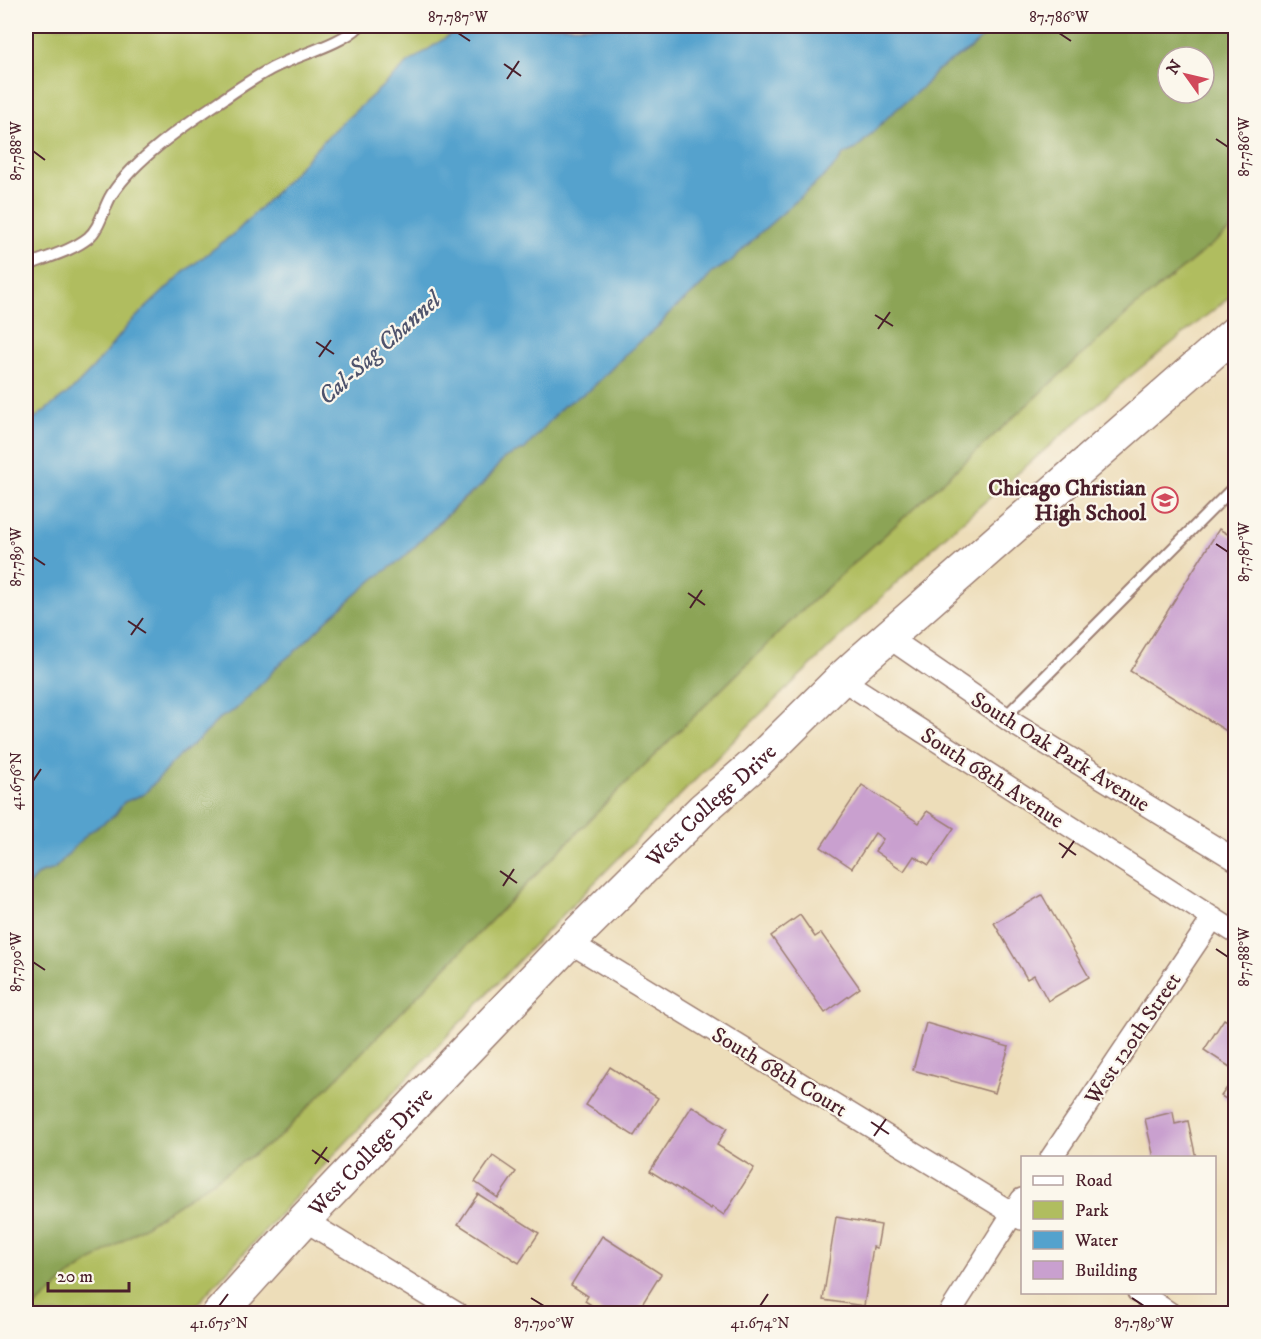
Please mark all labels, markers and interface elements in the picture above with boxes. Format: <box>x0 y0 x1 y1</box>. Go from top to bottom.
text: 87.787°W <box>428 8 488 27</box>
text: 87.786°W <box>1029 8 1089 27</box>
north arrow <box>1156 45 1216 105</box>
text: N <box>1162 56 1186 78</box>
text: 87.786°W <box>1235 117 1254 177</box>
text: 87.788°W <box>7 121 26 181</box>
water label: Cal-Sag Channel <box>312 284 449 412</box>
place label: Chicago Christian High School <box>988 475 1147 527</box>
school or university icon: Chicago Christian High School <box>1150 485 1180 515</box>
text: 87.787°W <box>1235 522 1254 582</box>
text: 87.789°W <box>7 527 26 587</box>
street label: South Oak Park Avenue <box>966 686 1155 818</box>
street label: South 68th Avenue <box>915 722 1069 835</box>
street label: West College Drive <box>640 739 783 874</box>
text: 41.676°N <box>7 752 26 810</box>
text: 87.788°W <box>1235 927 1254 987</box>
text: 87.790°W <box>7 932 26 992</box>
street label: West 120th Street <box>1079 968 1187 1111</box>
street label: South 68th Court <box>707 1021 852 1123</box>
street label: West College Drive <box>302 1082 439 1223</box>
legend <box>1021 1156 1216 1294</box>
text: Road <box>1075 1170 1112 1192</box>
text: Park <box>1075 1200 1109 1222</box>
text: Water <box>1074 1230 1118 1252</box>
scale bar <box>48 1255 129 1293</box>
text: Building <box>1075 1260 1137 1282</box>
text: 20 m <box>57 1266 93 1288</box>
text: 41.675°N <box>190 1314 248 1333</box>
text: 87.790°W <box>514 1314 574 1333</box>
text: 41.674°N <box>731 1314 789 1333</box>
text: 87.789°W <box>1114 1314 1174 1333</box>

